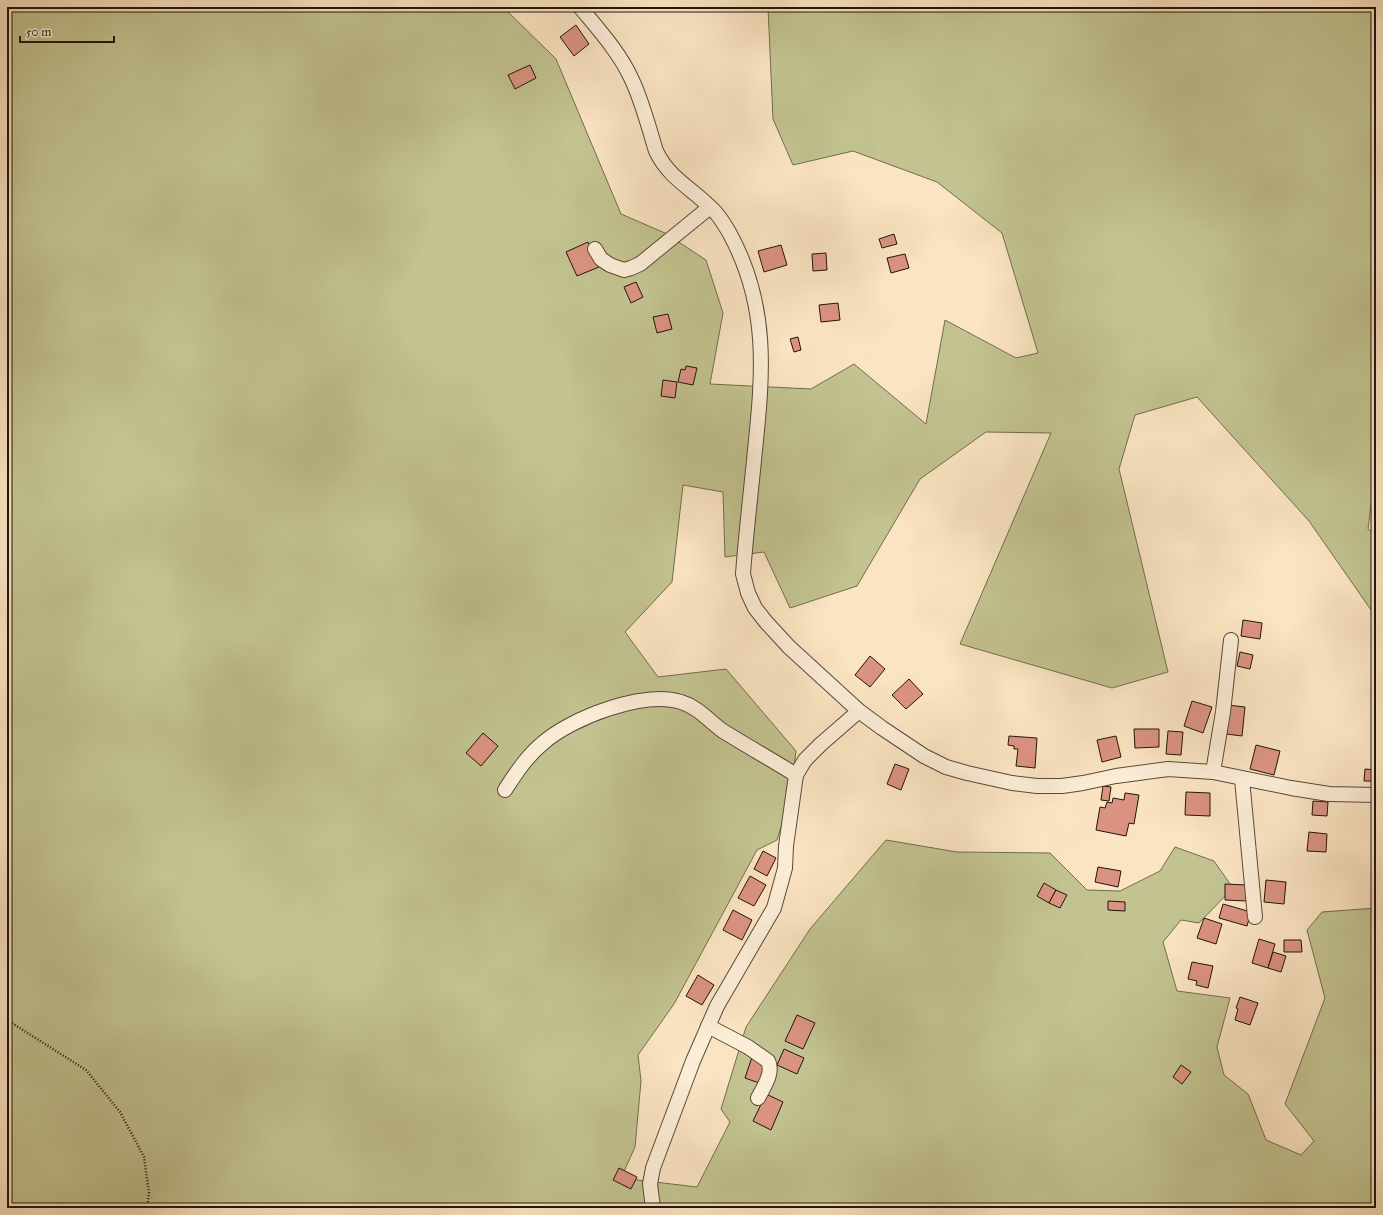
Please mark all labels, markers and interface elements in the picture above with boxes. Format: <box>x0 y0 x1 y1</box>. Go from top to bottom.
scale bar <box>20 18 114 44</box>
text: 50 m <box>26 25 51 39</box>

